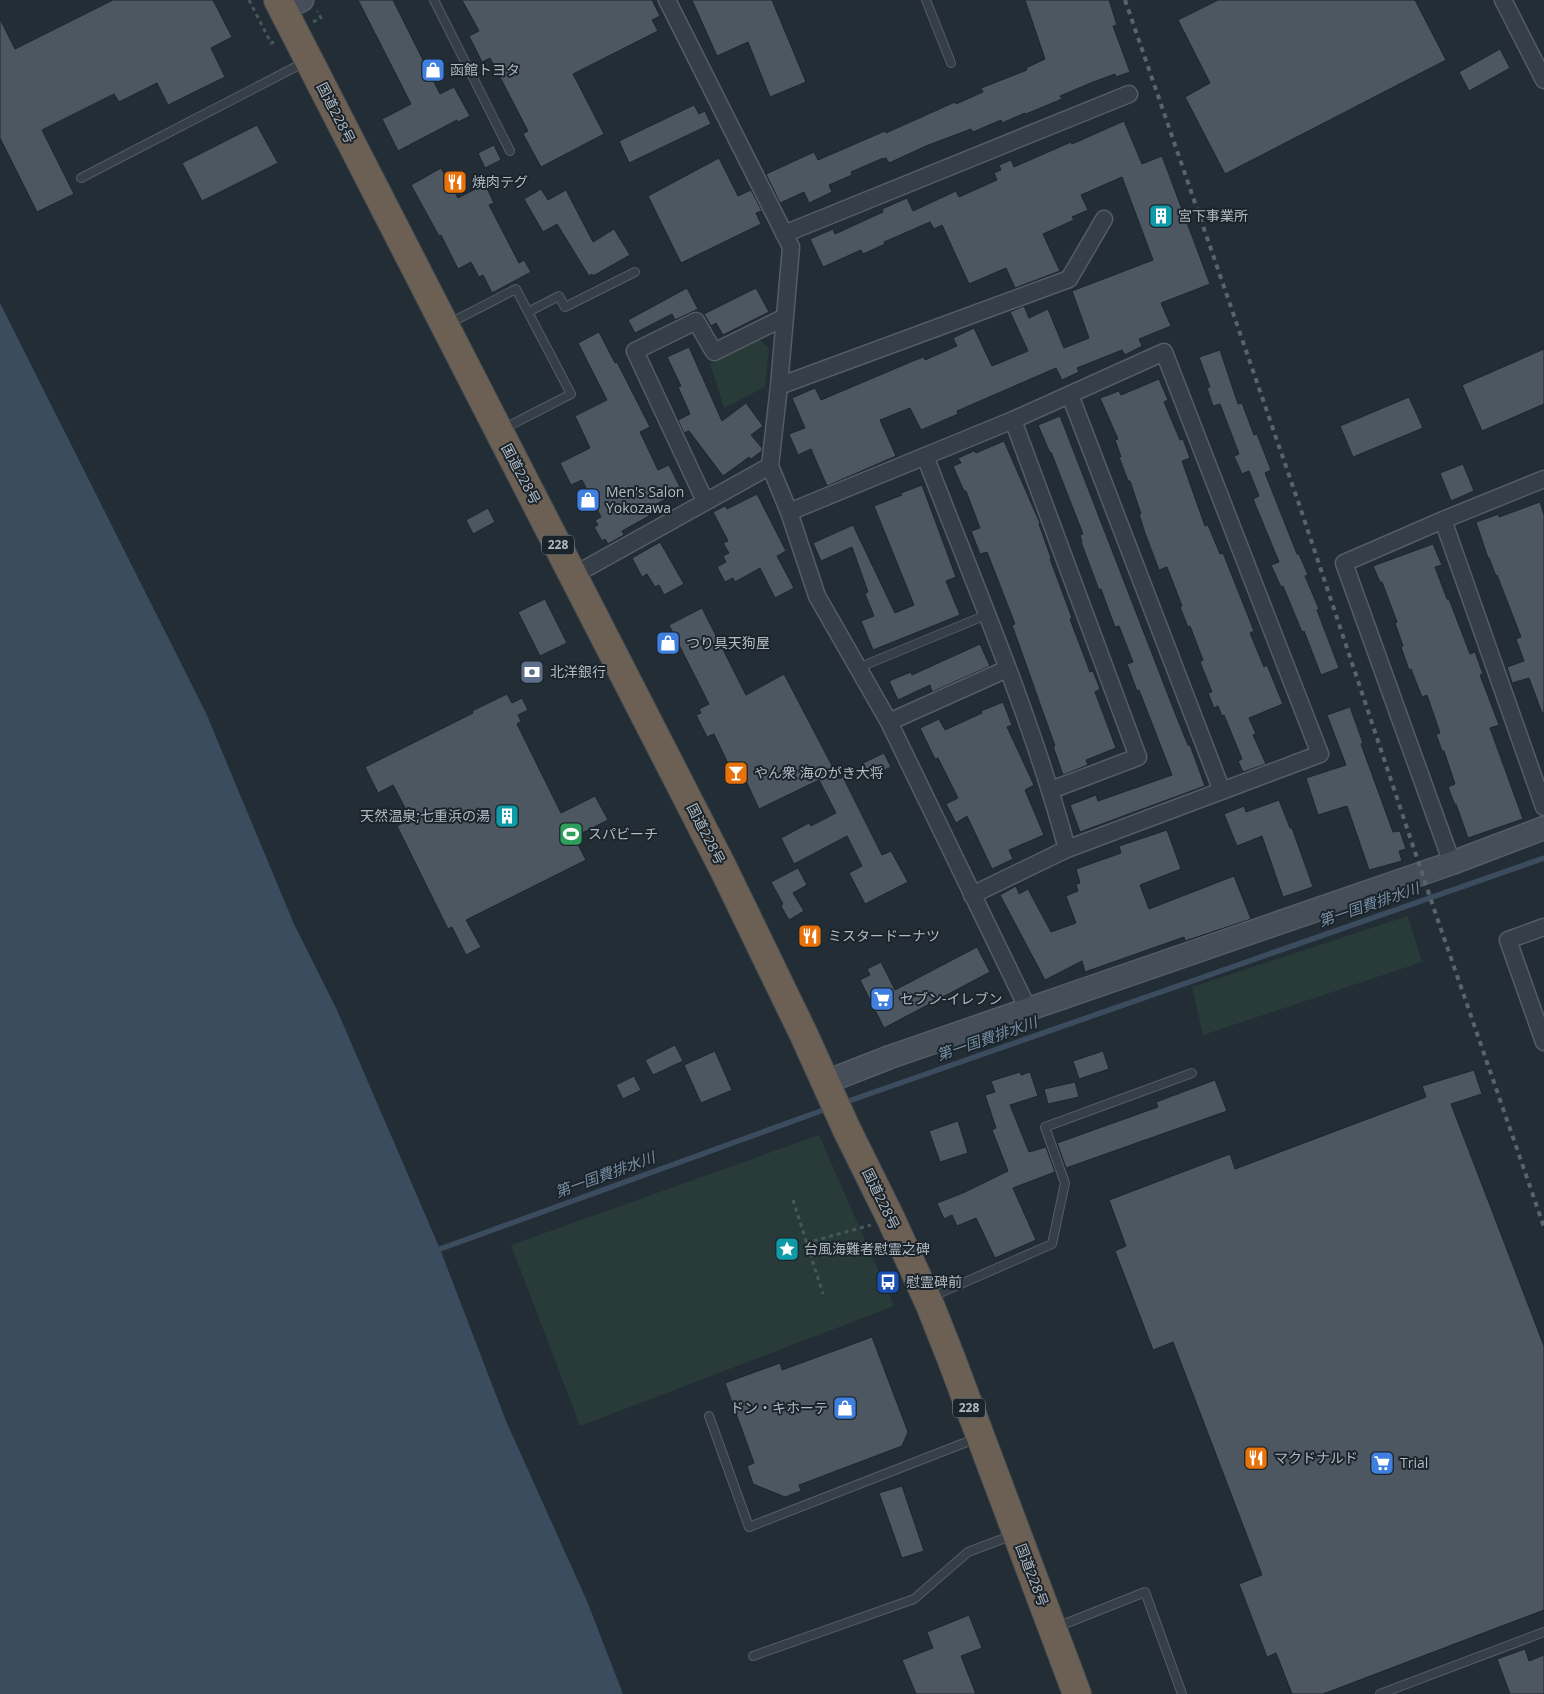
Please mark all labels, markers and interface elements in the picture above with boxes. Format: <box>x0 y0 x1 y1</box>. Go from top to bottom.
shop icon: 函館トヨタ <box>420 57 446 83</box>
place label: 函館トヨタ <box>450 60 520 79</box>
street label: 国道228号 <box>313 79 360 146</box>
restaurant icon: 焼肉テグ <box>442 169 468 195</box>
place label: 焼肉テグ <box>472 172 528 191</box>
building icon: 宮下事業所 <box>1148 203 1174 229</box>
place label: 宮下事業所 <box>1178 206 1248 225</box>
street label: 国道228号 <box>498 440 545 507</box>
place label: Men's Salon Yokozawa <box>606 482 684 517</box>
shop icon: Men's Salon Yokozawa <box>575 487 601 513</box>
road number: 228 <box>542 536 574 554</box>
shop icon: つり具天狗屋 <box>655 630 681 656</box>
place label: つり具天狗屋 <box>686 633 770 652</box>
bank icon: 北洋銀行 <box>519 659 545 685</box>
place label: 北洋銀行 <box>550 662 606 681</box>
bar icon: やん衆 海のがき大将 <box>723 760 749 786</box>
place label: やん衆 海のがき大将 <box>754 763 884 782</box>
street label: 国道228号 <box>683 800 730 867</box>
building icon: 天然温泉;七重浜の湯 <box>494 803 520 829</box>
place label: 天然温泉;七重浜の湯 <box>360 806 490 825</box>
sports icon: スパビーチ <box>558 821 584 847</box>
place label: スパビーチ <box>588 824 658 843</box>
water label: 第一国費排水川 <box>1316 877 1423 931</box>
restaurant icon: ミスタードーナツ <box>797 923 823 949</box>
place label: ミスタードーナツ <box>828 926 940 945</box>
supermarket icon: セブン-イレブン <box>869 986 895 1012</box>
place label: セブン-イレブン <box>900 989 1003 1008</box>
water label: 第一国費排水川 <box>934 1011 1041 1065</box>
water label: 第一国費排水川 <box>552 1146 659 1201</box>
street label: 国道228号 <box>858 1165 904 1233</box>
place icon: 台風海難者慰霊之碑 <box>774 1236 800 1262</box>
place label: 台風海難者慰霊之碑 <box>804 1239 930 1258</box>
bus stop icon: 慰霊碑前 <box>875 1269 901 1295</box>
place label: 慰霊碑前 <box>906 1272 962 1291</box>
shop icon: ドン・キホーテ <box>832 1395 858 1421</box>
place label: ドン・キホーテ <box>730 1398 828 1417</box>
road number: 228 <box>953 1399 985 1418</box>
restaurant icon: マクドナルド <box>1243 1445 1269 1471</box>
place label: マクドナルド <box>1274 1448 1358 1467</box>
supermarket icon: Trial <box>1369 1450 1395 1476</box>
place label: Trial <box>1400 1453 1428 1472</box>
street label: 国道228号 <box>1012 1541 1053 1609</box>

